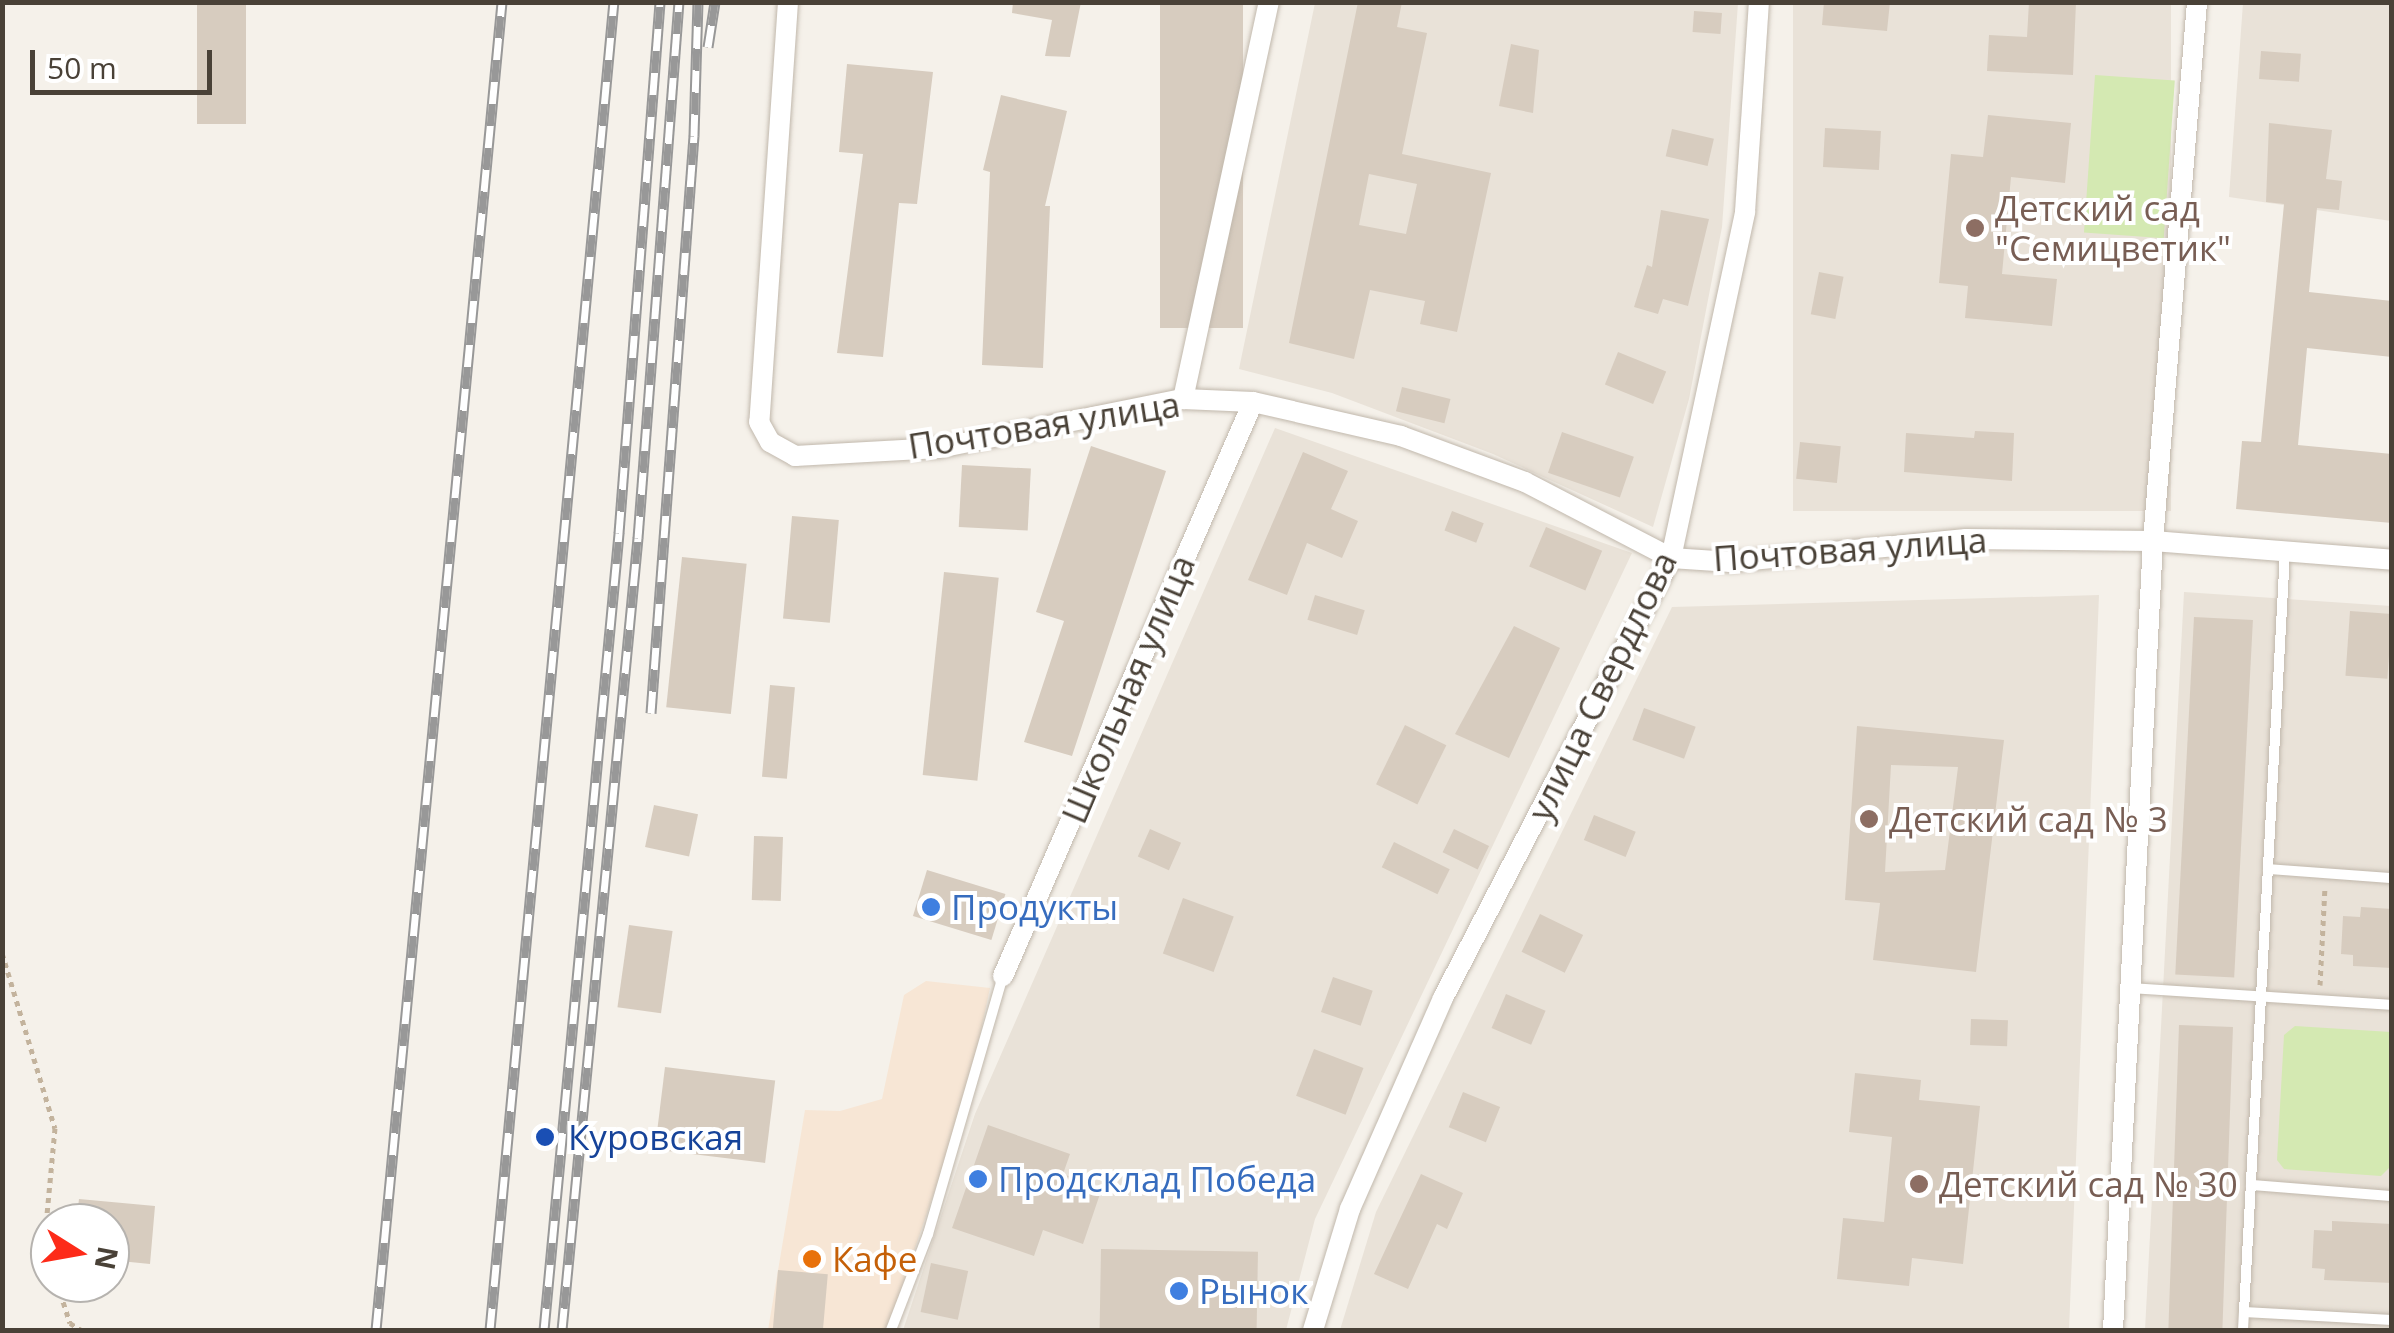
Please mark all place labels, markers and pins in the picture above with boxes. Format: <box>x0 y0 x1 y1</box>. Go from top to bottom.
place label: Детский сад "Семицветик" <box>1995 187 2231 269</box>
marker: Детский сад "Семицветик" <box>1964 217 1986 239</box>
place label: Детский сад № 3 <box>1889 798 2168 840</box>
marker: Детский сад № 3 <box>1858 808 1880 830</box>
place label: Продукты <box>951 886 1118 928</box>
marker: Продукты <box>920 896 942 918</box>
place label: Куровская <box>568 1116 743 1158</box>
marker: Куровская <box>532 1124 558 1150</box>
place label: Продсклад Победа <box>998 1158 1316 1200</box>
place label: Детский сад № 30 <box>1939 1163 2238 1205</box>
marker: Продсклад Победа <box>967 1168 989 1190</box>
marker: Детский сад № 30 <box>1908 1173 1930 1195</box>
place label: Кафе <box>832 1238 917 1280</box>
marker: Кафе <box>801 1248 823 1270</box>
place label: Рынок <box>1199 1270 1308 1312</box>
marker: Рынок <box>1168 1280 1190 1302</box>

